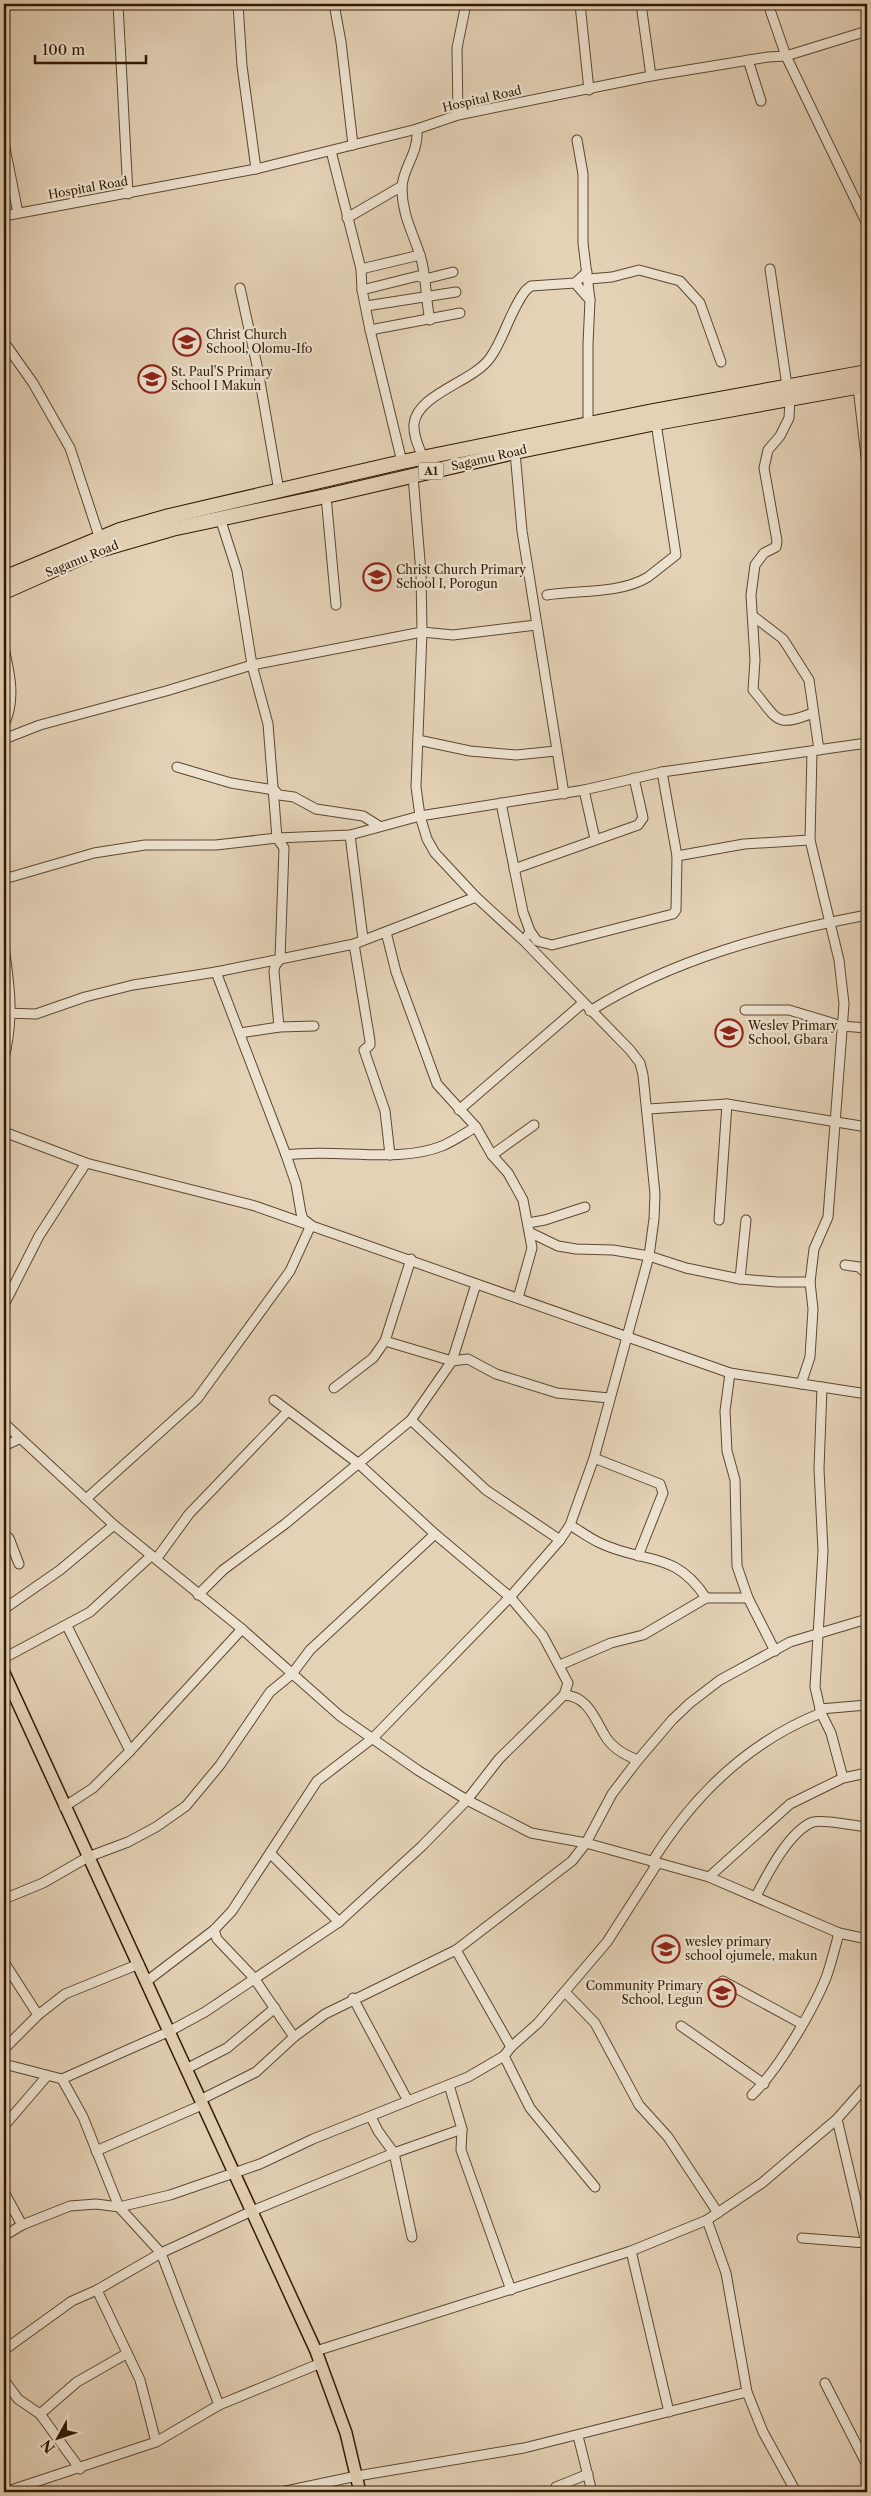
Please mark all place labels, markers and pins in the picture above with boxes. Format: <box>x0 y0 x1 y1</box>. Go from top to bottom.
school or university icon: Christ Church School, Olomu-Ifo <box>172 327 202 357</box>
place label: Christ Church School, Olomu-Ifo <box>206 327 312 356</box>
school or university icon: St. Paul'S Primary School I Makun <box>137 364 167 394</box>
place label: St. Paul'S Primary School I Makun <box>171 364 273 393</box>
school or university icon: Christ Church Primary School I, Porogun <box>362 562 392 592</box>
place label: Christ Church Primary School I, Porogun <box>396 562 526 591</box>
school or university icon: Wesley Primary School, Gbara <box>714 1018 744 1048</box>
place label: Wesley Primary School, Gbara <box>747 1018 838 1047</box>
school or university icon: wesley primary school ojumele, makun <box>651 1934 681 1964</box>
place label: wesley primary school ojumele, makun <box>684 1934 818 1963</box>
place label: Community Primary School, Legun <box>586 1978 703 2007</box>
school or university icon: Community Primary School, Legun <box>707 1978 737 2008</box>

